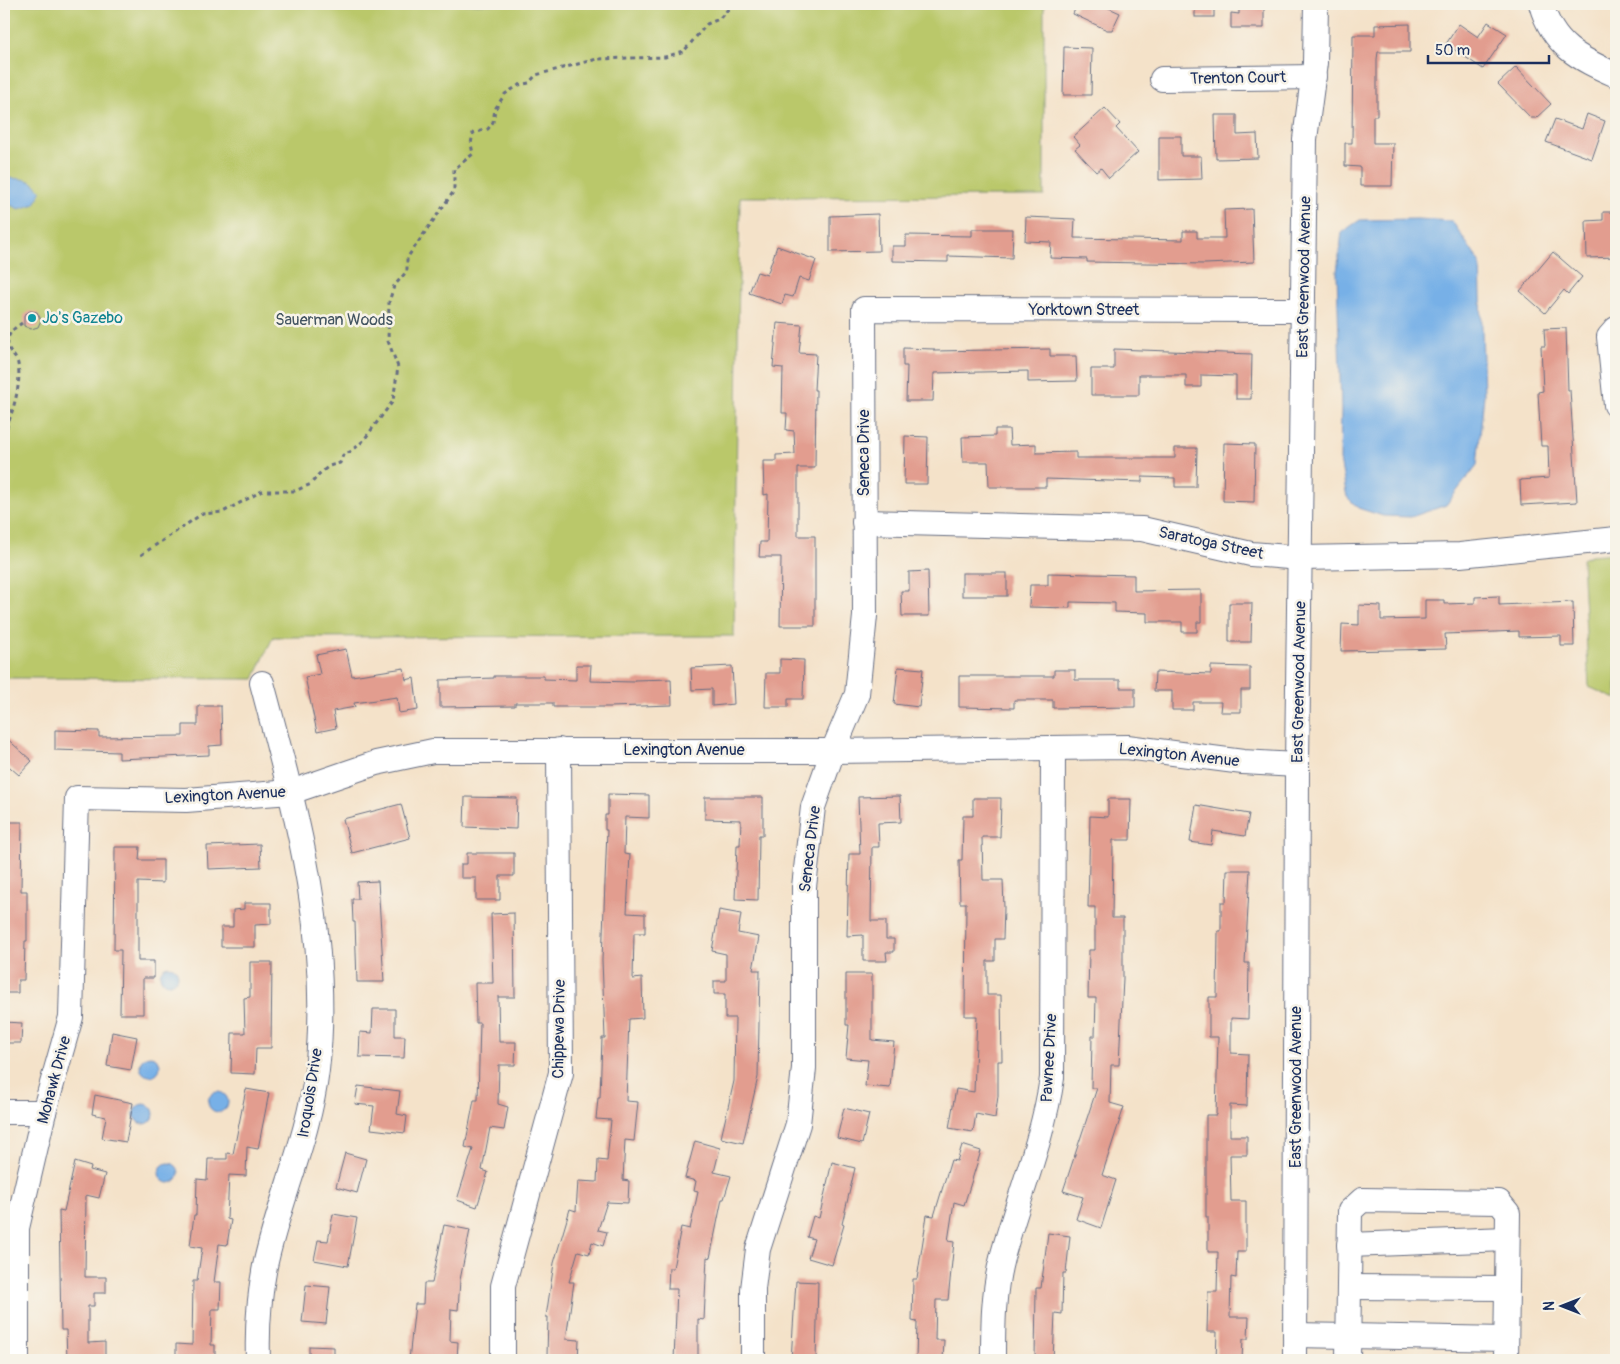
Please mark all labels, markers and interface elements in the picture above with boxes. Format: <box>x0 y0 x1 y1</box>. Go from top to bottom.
scale bar <box>1428 32 1549 64</box>
text: 50 m <box>1435 41 1470 60</box>
street label: Trenton Court <box>1190 67 1287 89</box>
street label: East Greenwood Avenue <box>1293 196 1315 358</box>
street label: Yorktown Street <box>1028 300 1140 320</box>
place label: Jo's Gazebo <box>42 308 123 328</box>
park label: Sauerman Woods <box>275 310 393 330</box>
marker: Jo's Gazebo <box>26 312 38 324</box>
street label: Seneca Drive <box>854 409 874 497</box>
street label: Saratoga Street <box>1157 522 1266 564</box>
street label: East Greenwood Avenue <box>1288 601 1310 763</box>
street label: Lexington Avenue <box>1118 739 1240 771</box>
street label: Lexington Avenue <box>623 740 745 760</box>
street label: Lexington Avenue <box>164 782 286 808</box>
street label: Seneca Drive <box>795 804 825 893</box>
street label: Chippewa Drive <box>548 979 570 1079</box>
street label: East Greenwood Avenue <box>1286 1006 1306 1168</box>
street label: Pawnee Drive <box>1037 1013 1061 1103</box>
street label: Mohawk Drive <box>33 1034 75 1126</box>
street label: Iroquois Drive <box>293 1047 327 1139</box>
north arrow <box>1538 1282 1588 1332</box>
text: N <box>1541 1301 1558 1311</box>

